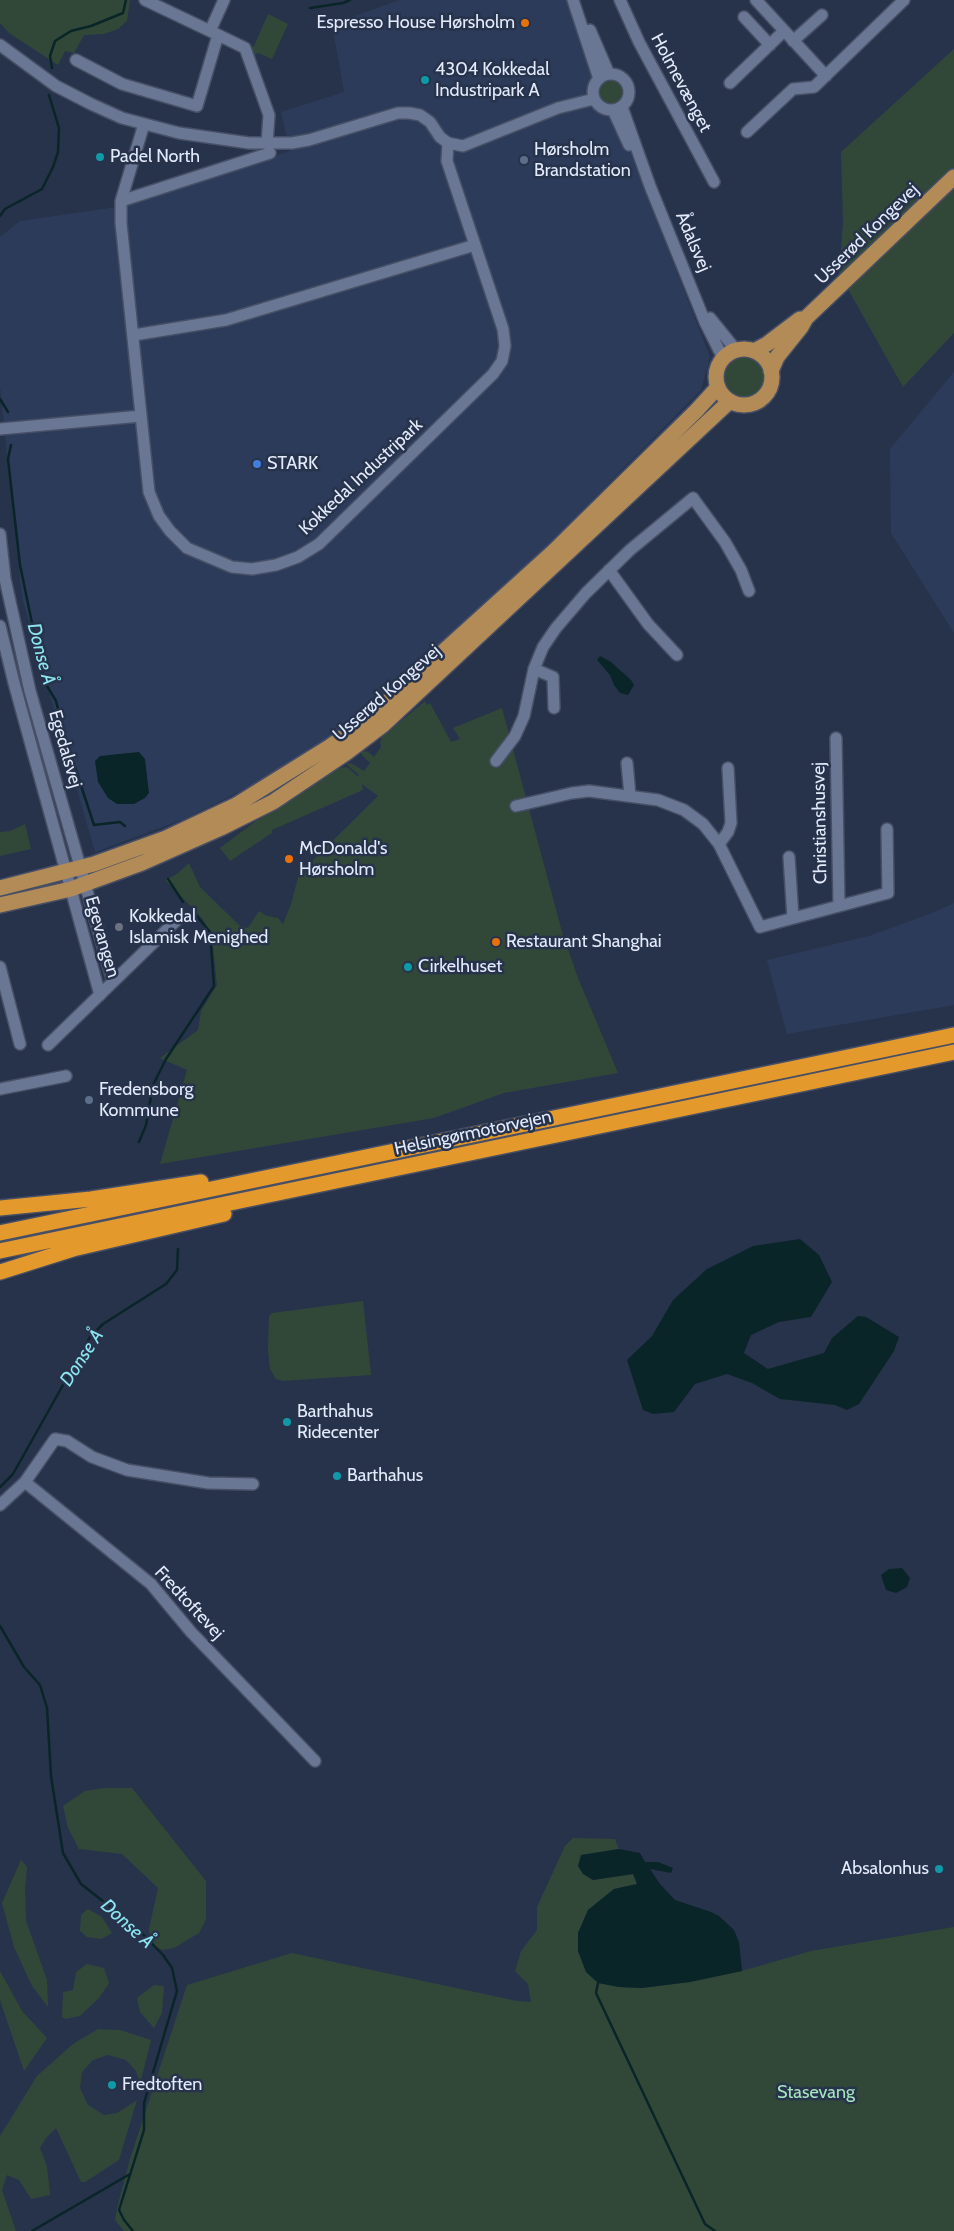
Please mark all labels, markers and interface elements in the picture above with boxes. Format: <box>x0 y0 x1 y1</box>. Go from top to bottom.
place label: Espresso House Hørsholm <box>316 12 515 34</box>
marker: Espresso House Hørsholm <box>519 17 531 29</box>
street label: Holmevænget <box>646 30 716 136</box>
place label: 4304 Kokkedal Industripark A <box>435 59 549 102</box>
marker: 4304 Kokkedal Industripark A <box>419 74 431 86</box>
place label: Hørsholm Brandstation <box>534 139 631 182</box>
place label: Padel North <box>110 146 200 168</box>
marker: Padel North <box>94 151 106 163</box>
marker: Hørsholm Brandstation <box>518 154 530 166</box>
street label: Usserød Kongevej <box>811 179 923 289</box>
street label: Ådalsvej <box>671 209 715 275</box>
street label: Kokkedal Industripark <box>295 414 427 540</box>
place label: STARK <box>267 453 318 475</box>
marker: STARK <box>251 458 263 470</box>
water label: Donse Å <box>22 621 60 687</box>
street label: Usserød Kongevej <box>329 640 445 746</box>
street label: Egedalsvej <box>44 708 86 790</box>
street label: Christianshusvej <box>808 762 832 884</box>
place label: McDonald's Hørsholm <box>299 838 387 881</box>
marker: McDonald's Hørsholm <box>283 853 295 865</box>
street label: Egevangen <box>80 894 124 980</box>
place label: Kokkedal Islamisk Menighed <box>129 906 268 949</box>
marker: Kokkedal Islamisk Menighed <box>113 921 125 933</box>
place label: Restaurant Shanghai <box>506 931 662 953</box>
marker: Restaurant Shanghai <box>490 936 502 948</box>
place label: Cirkelhuset <box>418 956 502 978</box>
marker: Cirkelhuset <box>402 961 414 973</box>
place label: Fredensborg Kommune <box>99 1079 193 1122</box>
marker: Fredensborg Kommune <box>83 1094 95 1106</box>
street label: Helsingørmotorvejen <box>393 1106 553 1160</box>
water label: Donse Å <box>55 1325 109 1391</box>
place label: Barthahus Ridecenter <box>297 1401 379 1444</box>
marker: Barthahus Ridecenter <box>281 1416 293 1428</box>
place label: Barthahus <box>347 1465 423 1487</box>
marker: Barthahus <box>331 1470 343 1482</box>
street label: Fredtoftevej <box>150 1562 228 1644</box>
place label: Absalonhus <box>841 1858 929 1880</box>
marker: Absalonhus <box>933 1863 945 1875</box>
water label: Donse Å <box>96 1894 158 1954</box>
place label: Fredtoften <box>122 2074 202 2096</box>
marker: Fredtoften <box>106 2079 118 2091</box>
park label: Stasevang <box>777 2082 855 2104</box>

